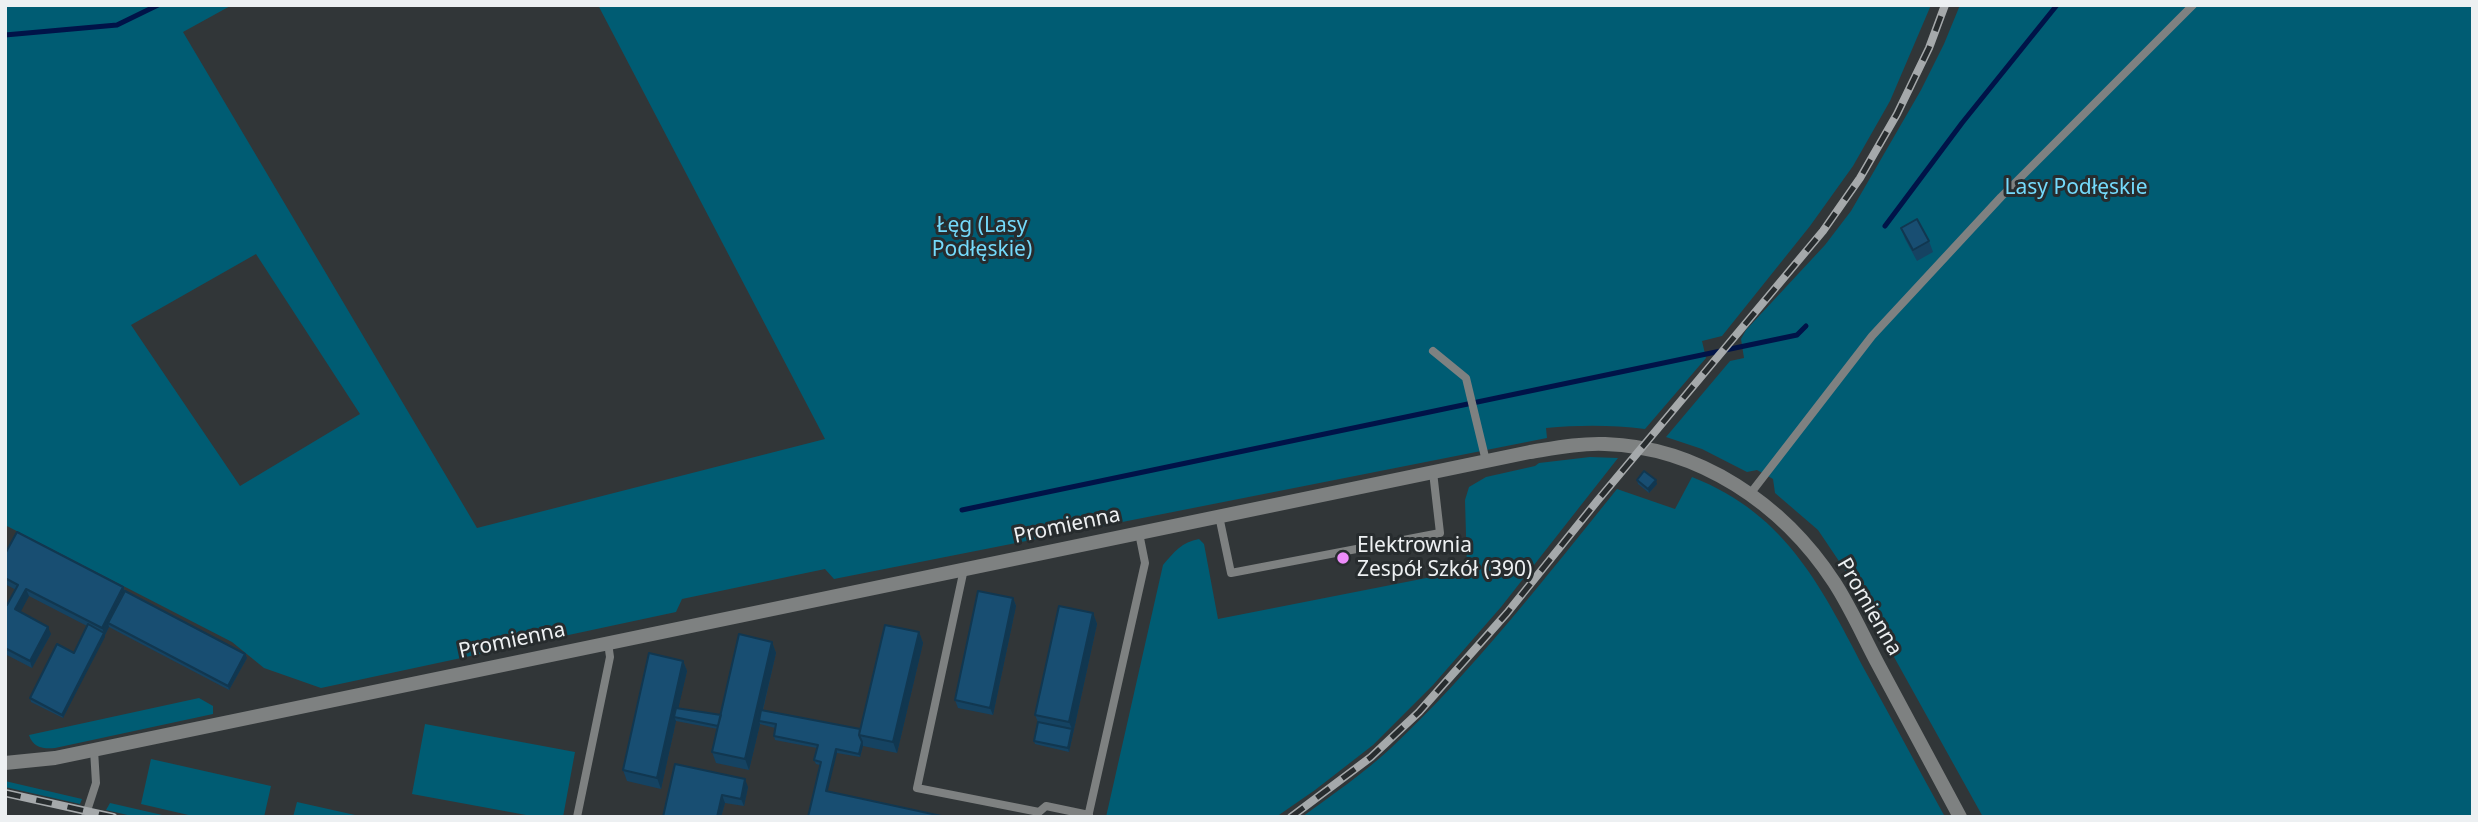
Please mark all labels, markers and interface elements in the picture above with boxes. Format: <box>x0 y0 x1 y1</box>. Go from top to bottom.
park label: Lasy Podłęskie <box>2004 175 2148 201</box>
park label: Łęg (Lasy Podłęskie) <box>932 213 1032 263</box>
street label: Promienna <box>1011 502 1123 550</box>
place label: Elektrownia Zespół Szkół (390) <box>1357 533 1532 583</box>
marker: Elektrownia Zespół Szkół (390) <box>1335 550 1351 566</box>
street label: Promienna <box>1831 554 1907 660</box>
street label: Promienna <box>456 617 568 665</box>

